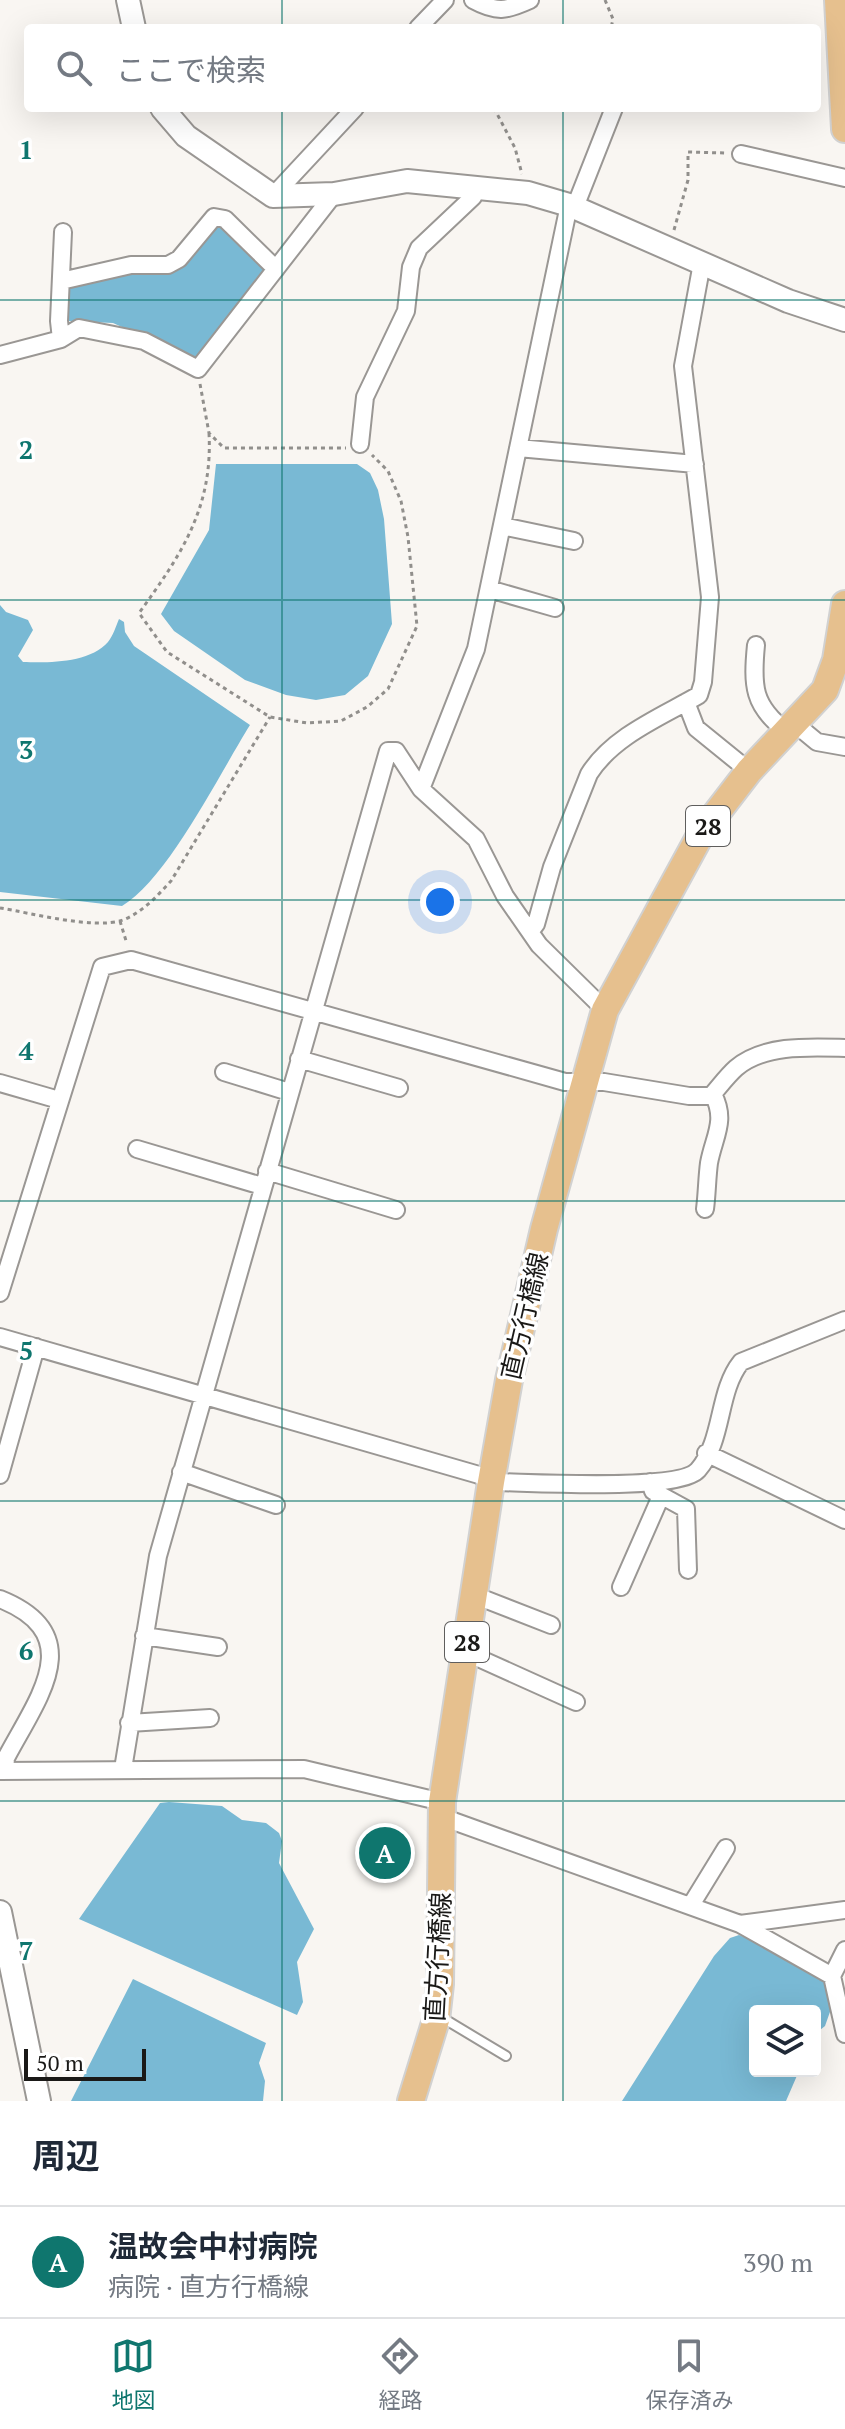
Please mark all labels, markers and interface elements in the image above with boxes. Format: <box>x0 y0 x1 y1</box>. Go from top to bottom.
search box <box>24 24 821 112</box>
icon: search <box>52 46 96 90</box>
text: ここで検索 <box>116 50 266 90</box>
text: 1 <box>19 132 33 166</box>
text: 2 <box>19 432 33 466</box>
text: 3 <box>19 732 33 766</box>
road number: 28 <box>686 806 730 846</box>
your location <box>420 882 460 922</box>
text: 4 <box>19 1033 34 1067</box>
street label: 直方行橋線 <box>493 1249 555 1383</box>
text: 5 <box>19 1333 33 1367</box>
road number: 28 <box>445 1622 489 1662</box>
text: 6 <box>19 1633 33 1667</box>
pin: A <box>359 1823 411 1883</box>
street label: 直方行橋線 <box>417 1891 457 2023</box>
text: 7 <box>19 1933 33 1967</box>
map controls <box>749 2005 821 2077</box>
button: layers <box>749 2005 821 2077</box>
scale bar <box>24 2045 146 2081</box>
text: 50 m <box>36 2048 84 2077</box>
text: 周辺 <box>32 2133 100 2178</box>
text: 温故会中村病院 <box>108 2226 318 2266</box>
text: A <box>49 2245 67 2279</box>
text: 390 m <box>743 2245 813 2279</box>
text: 病院 · 直方行橋線 <box>108 2269 309 2303</box>
tab: 地図 <box>111 2334 156 2414</box>
tab: 経路 <box>378 2334 423 2414</box>
tab: 保存済み <box>645 2334 734 2414</box>

